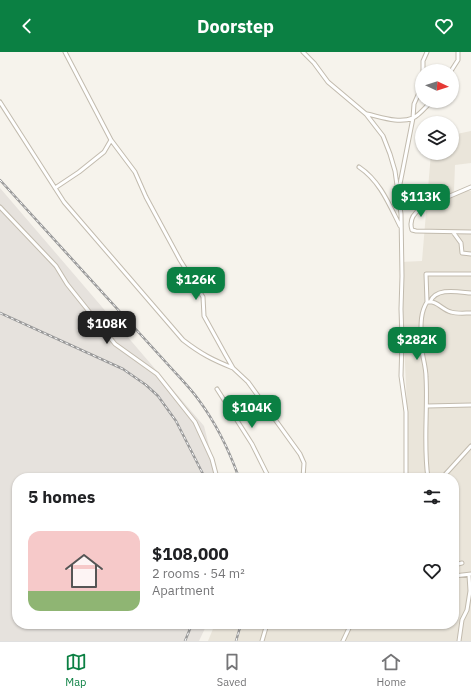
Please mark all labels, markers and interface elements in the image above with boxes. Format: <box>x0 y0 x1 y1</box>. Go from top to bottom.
icon: back <box>16 15 38 37</box>
text: Doorstep <box>197 15 274 38</box>
icon: heart <box>433 15 455 37</box>
north arrow <box>415 64 459 108</box>
map controls <box>415 64 459 160</box>
button: layers <box>415 116 459 160</box>
pin: $113K <box>393 184 449 218</box>
text: $113K <box>401 188 441 205</box>
pin: $126K <box>168 267 224 301</box>
text: $126K <box>176 271 216 288</box>
pin: $108K <box>79 311 135 345</box>
text: $108K <box>87 315 127 332</box>
pin: $282K <box>389 327 445 361</box>
text: $282K <box>397 331 437 348</box>
pin: $104K <box>224 395 280 429</box>
text: $104K <box>232 399 272 416</box>
text: 5 homes <box>28 486 95 508</box>
icon: filters <box>421 486 443 508</box>
text: $108,000 <box>152 543 229 565</box>
icon: home <box>60 547 108 595</box>
icon: heart <box>421 560 443 582</box>
text: 2 rooms · 54 m² <box>152 565 245 582</box>
text: Apartment <box>152 582 215 599</box>
tab: Map <box>65 651 87 689</box>
tab: Saved <box>217 651 247 689</box>
tab: Home <box>376 651 406 689</box>

